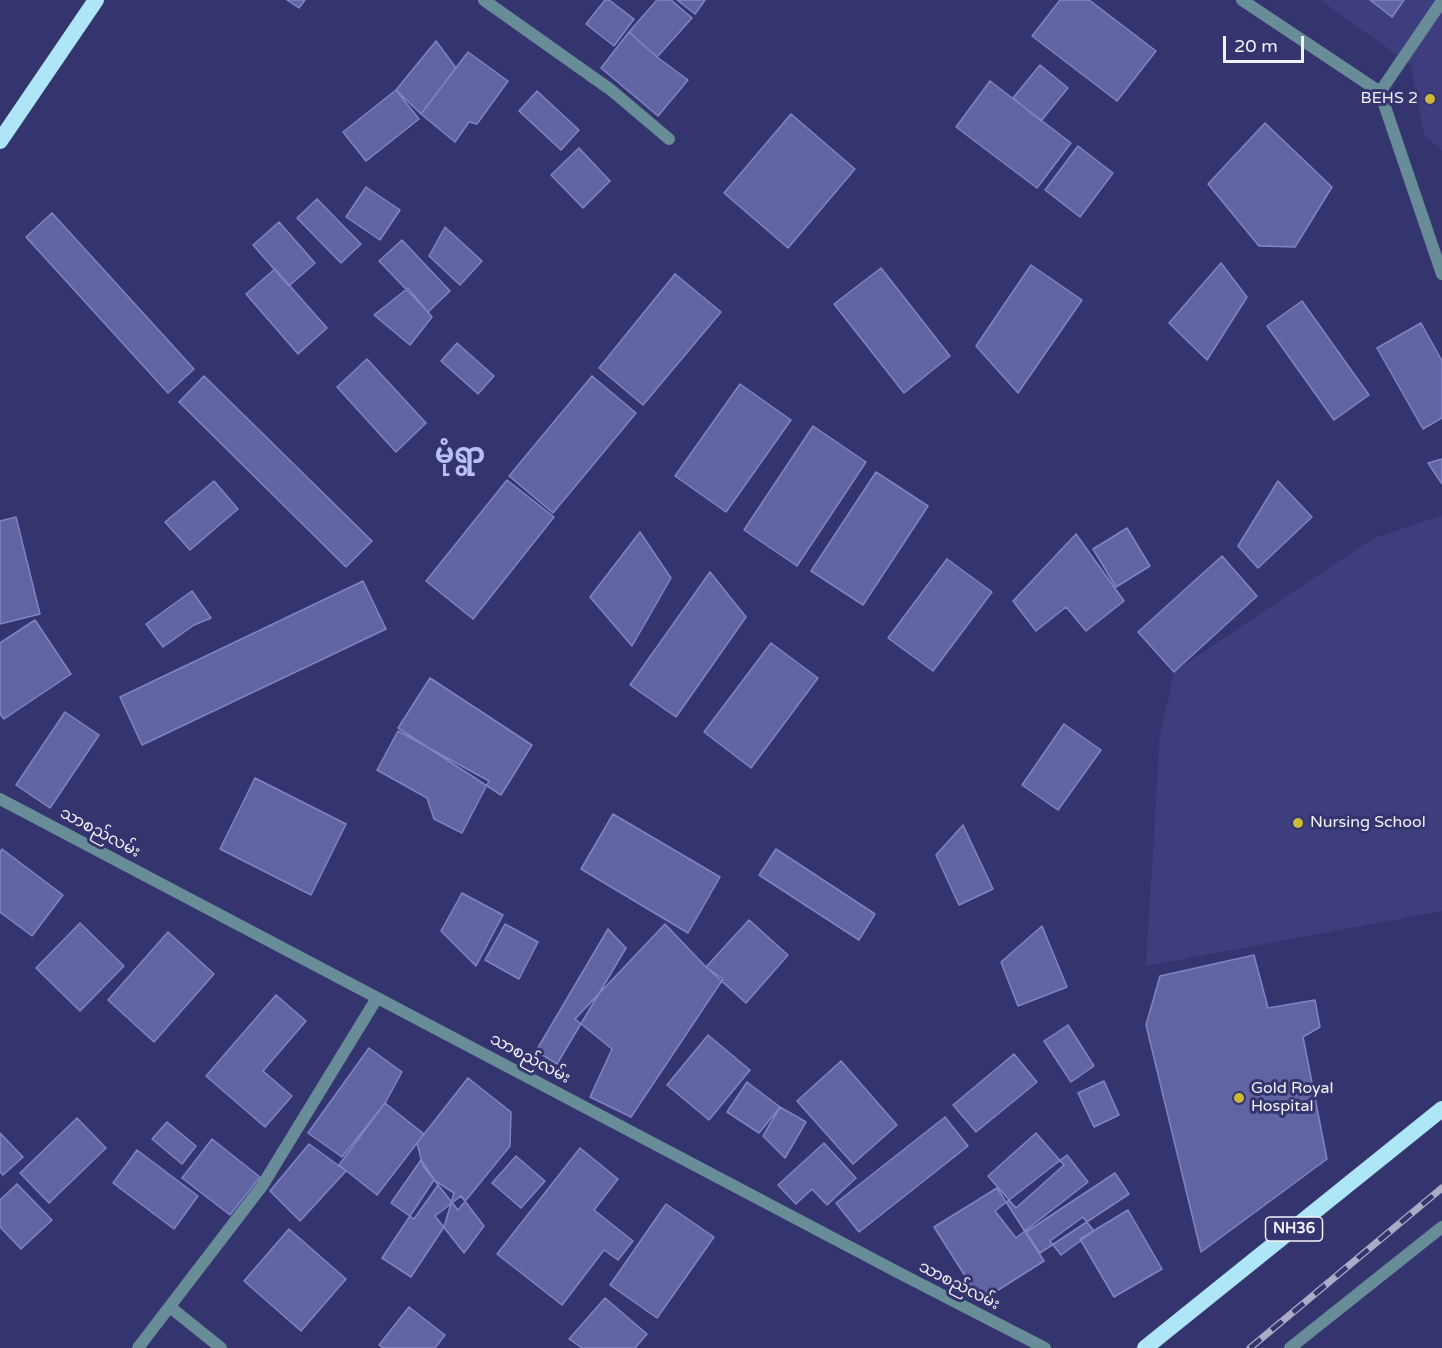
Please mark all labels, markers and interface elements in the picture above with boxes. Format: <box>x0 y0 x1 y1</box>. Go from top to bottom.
scale bar <box>1226 24 1307 62</box>
text: 20 m <box>1234 35 1278 57</box>
place label: BEHS 2 <box>1361 89 1418 109</box>
marker: BEHS 2 <box>1423 92 1437 106</box>
district label: မုံရွာ <box>435 439 485 473</box>
street label: သာစည်လမ်း <box>57 804 143 862</box>
place label: Nursing School <box>1310 813 1426 833</box>
marker: Nursing School <box>1291 816 1305 830</box>
street label: သာစည်လမ်း <box>487 1030 573 1088</box>
place label: Gold Royal Hospital <box>1251 1079 1334 1117</box>
marker: Gold Royal Hospital <box>1232 1091 1246 1105</box>
road number: NH36 <box>1266 1217 1322 1241</box>
street label: သာစည်လမ်း <box>915 1257 1003 1315</box>

